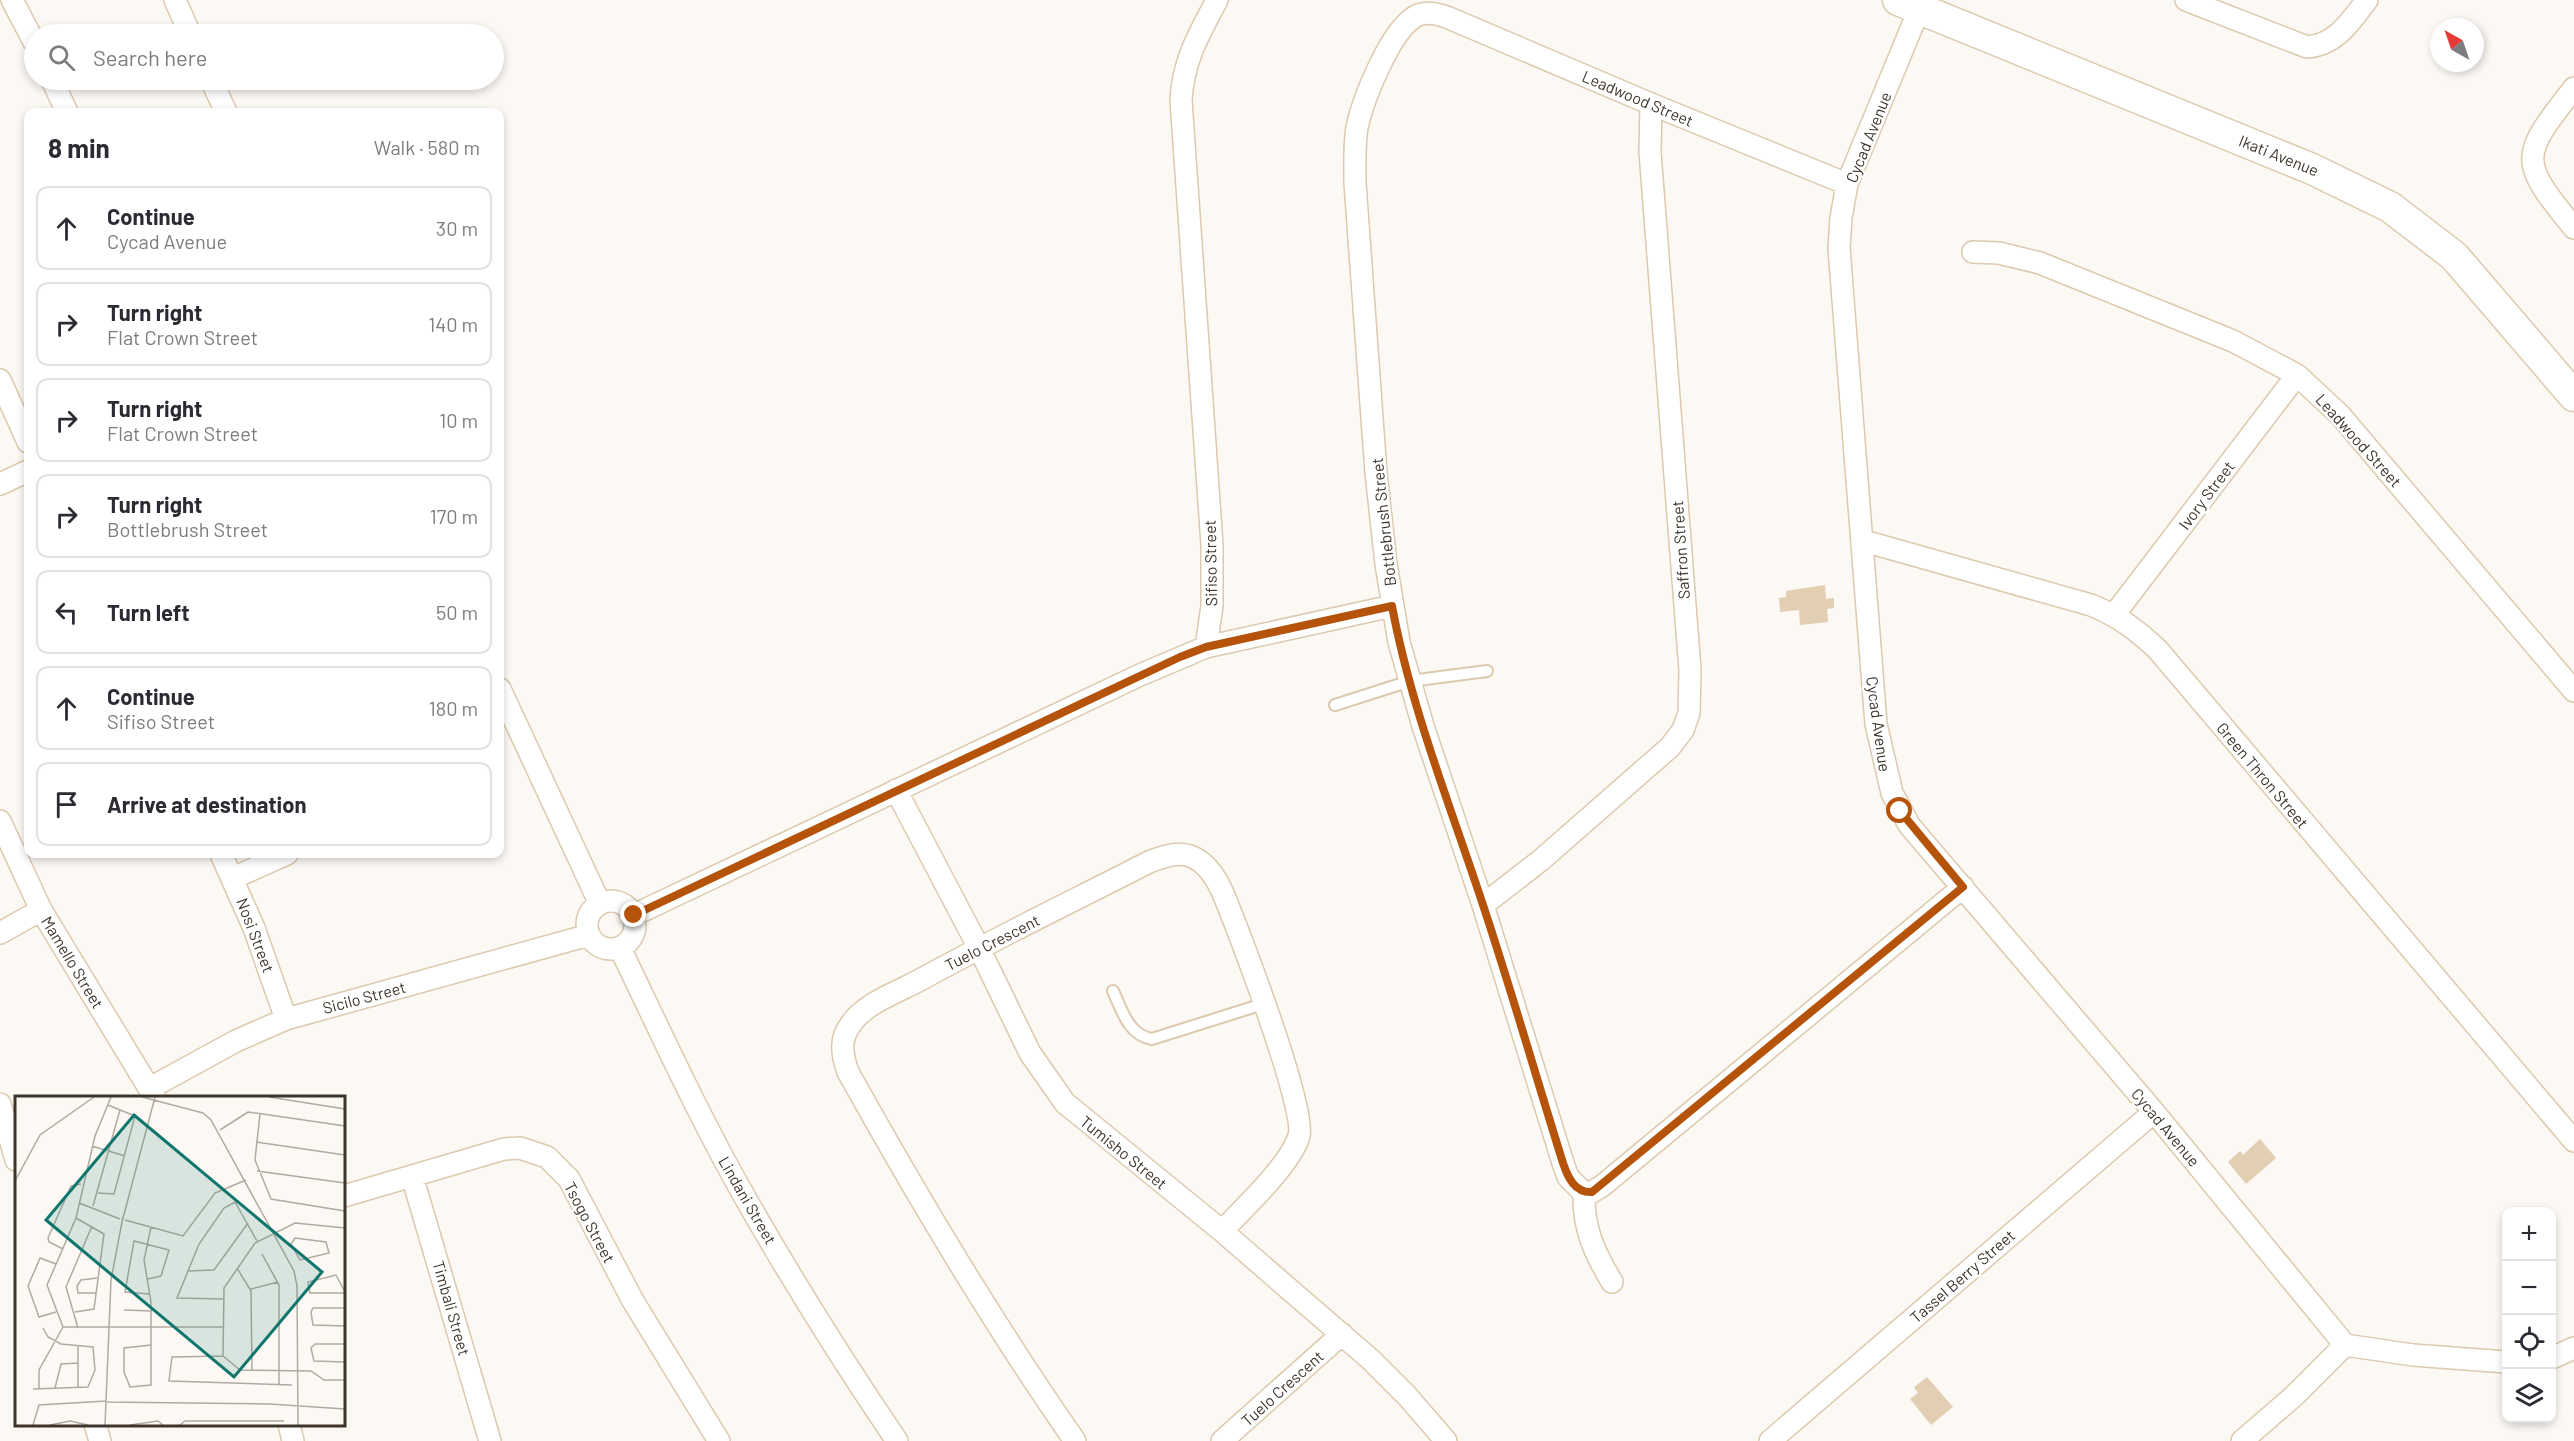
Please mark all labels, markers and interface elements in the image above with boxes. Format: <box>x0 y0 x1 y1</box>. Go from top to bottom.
north arrow <box>2430 18 2484 72</box>
search box <box>24 24 504 90</box>
icon: search <box>45 41 78 74</box>
text: Search here <box>93 44 207 70</box>
street label: Leadwood Street <box>1580 66 1696 130</box>
street label: Cycad Avenue <box>1841 89 1895 185</box>
street label: Ikati Avenue <box>2236 130 2322 180</box>
text: 8 min <box>48 132 110 163</box>
text: Walk · 580 m <box>374 135 480 159</box>
text: Continue <box>107 203 195 229</box>
icon: ahead <box>50 212 83 245</box>
text: 30 m <box>436 216 478 240</box>
text: Cycad Avenue <box>107 229 227 253</box>
text: Turn right <box>107 299 202 325</box>
icon: right <box>50 308 83 341</box>
text: 140 m <box>428 312 478 336</box>
text: Flat Crown Street <box>107 325 258 349</box>
street label: Leadwood Street <box>2312 390 2406 490</box>
text: Turn right <box>107 395 202 421</box>
icon: right <box>50 404 83 437</box>
text: 10 m <box>439 408 478 432</box>
text: Flat Crown Street <box>107 421 258 445</box>
street label: Bottlebrush Street <box>1367 457 1399 587</box>
street label: Ivory Street <box>2174 457 2238 533</box>
text: Turn right <box>107 491 202 517</box>
icon: right <box>50 500 83 533</box>
street label: Saffron Street <box>1667 500 1693 600</box>
text: 170 m <box>430 504 478 528</box>
text: Bottlebrush Street <box>107 517 268 541</box>
street label: Sifiso Street <box>1200 520 1220 606</box>
icon: left <box>50 596 83 629</box>
text: Turn left <box>107 599 190 625</box>
text: 50 m <box>436 600 478 624</box>
street label: Cycad Avenue <box>1863 675 1895 773</box>
text: Continue <box>107 683 195 709</box>
icon: ahead <box>50 692 83 725</box>
text: 180 m <box>429 696 478 720</box>
text: Sifiso Street <box>107 709 215 733</box>
street label: Green Thron Street <box>2213 718 2313 832</box>
icon: arrive <box>50 788 83 821</box>
text: Arrive at destination <box>107 791 306 817</box>
route start <box>1886 797 1912 823</box>
street label: Nosi Street <box>233 895 279 975</box>
route end <box>620 901 646 927</box>
street label: Tuelo Crescent <box>941 910 1043 974</box>
street label: Mamello Street <box>38 912 108 1012</box>
street label: Sicilo Street <box>320 977 408 1017</box>
street label: Cycad Avenue <box>2128 1084 2204 1170</box>
inset map <box>15 1096 345 1426</box>
street label: Tumisho Street <box>1077 1111 1171 1193</box>
street label: Lindani Street <box>715 1153 781 1247</box>
street label: Tsogo Street <box>561 1178 619 1266</box>
map controls <box>2502 1207 2556 1423</box>
button: + <box>2502 1207 2556 1261</box>
street label: Tassel Berry Street <box>1906 1225 2018 1327</box>
street label: Timbali Street <box>429 1258 475 1358</box>
button: − <box>2502 1261 2556 1315</box>
button: locate <box>2502 1315 2556 1369</box>
street label: Tuelo Crescent <box>1237 1346 1327 1430</box>
button: layers <box>2502 1369 2556 1423</box>

